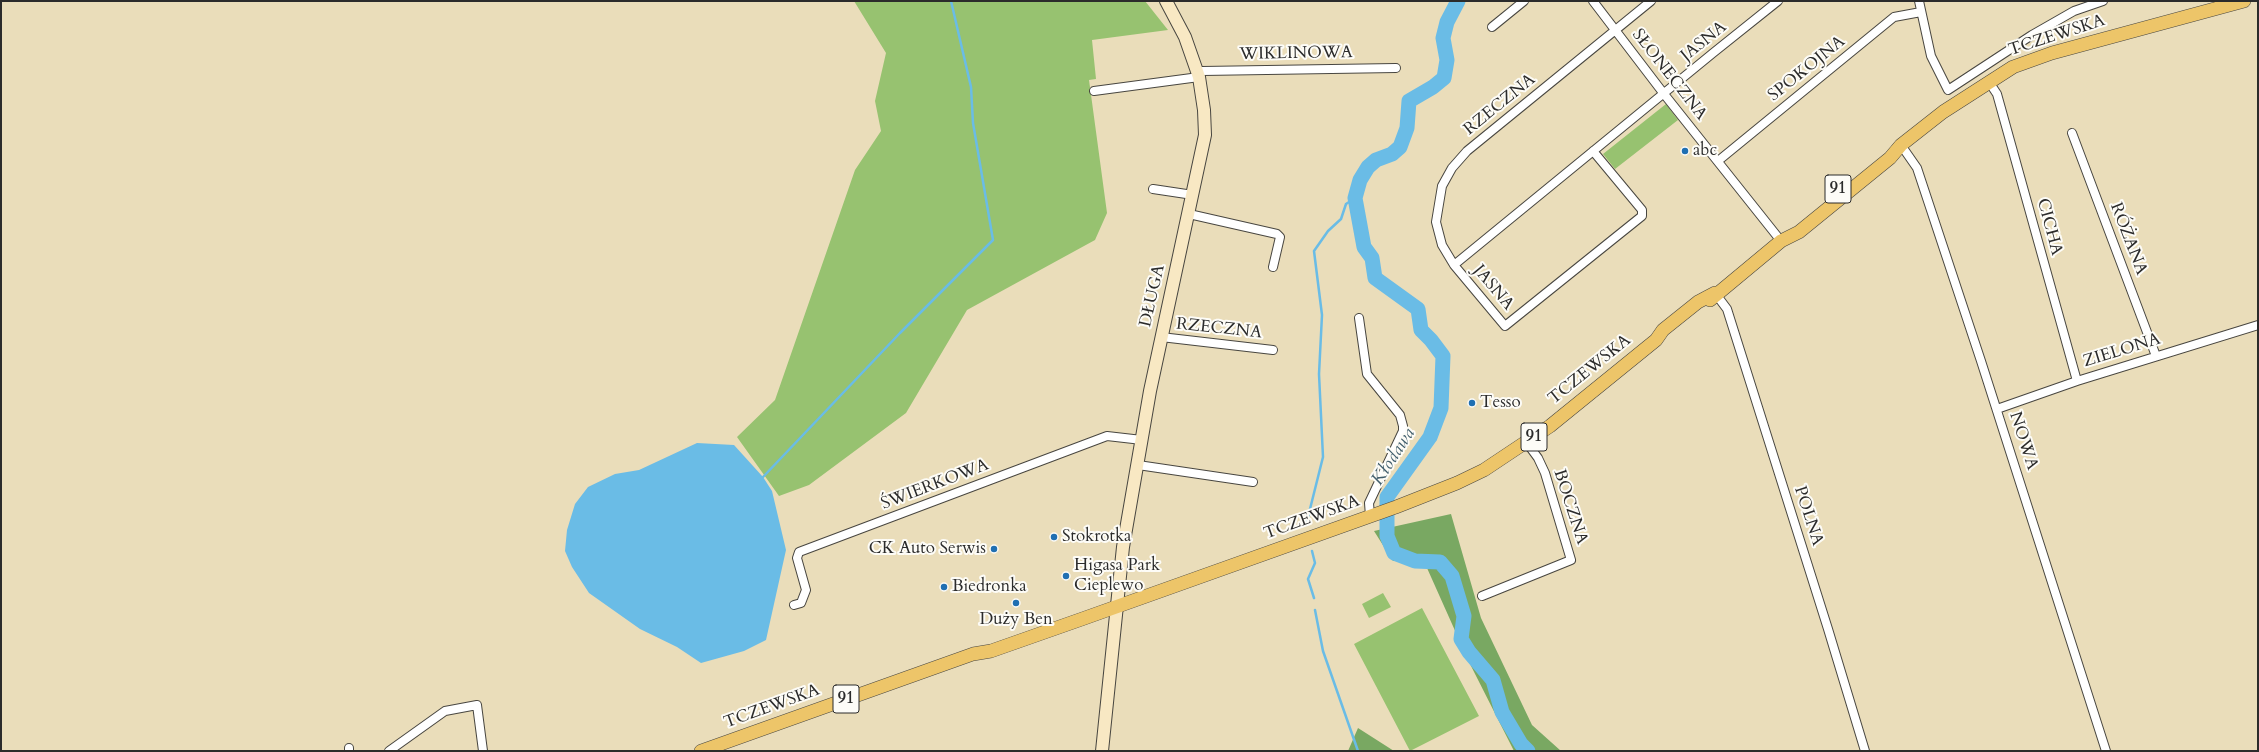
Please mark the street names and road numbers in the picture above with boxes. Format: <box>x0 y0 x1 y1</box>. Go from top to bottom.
street label: TCZEWSKA <box>2006 11 2108 61</box>
street label: JASNA <box>1677 17 1731 67</box>
street label: SŁONECZNA <box>1627 25 1711 125</box>
street label: SPOKOJNA <box>1764 32 1850 106</box>
street label: WIKLINOWA <box>1239 43 1353 65</box>
street label: RZECZNA <box>1460 70 1540 140</box>
road number: 91 <box>1825 175 1851 203</box>
street label: CICHA <box>2032 196 2066 258</box>
street label: RÓŻANA <box>2105 200 2151 278</box>
street label: JASNA <box>1468 261 1518 315</box>
street label: DŁUGA <box>1136 263 1170 329</box>
street label: RZECZNA <box>1175 314 1263 344</box>
street label: ZIELONA <box>2081 330 2163 372</box>
street label: TCZEWSKA <box>1545 331 1635 409</box>
street label: NOWA <box>2004 409 2042 473</box>
road number: 91 <box>1521 423 1547 451</box>
street label: ŚWIERKOWA <box>878 455 992 515</box>
street label: BOCZNA <box>1548 467 1592 547</box>
street label: POLNA <box>1789 484 1827 548</box>
street label: TCZEWSKA <box>1261 491 1363 545</box>
street label: TCZEWSKA <box>721 680 823 734</box>
road number: 91 <box>833 685 859 713</box>

